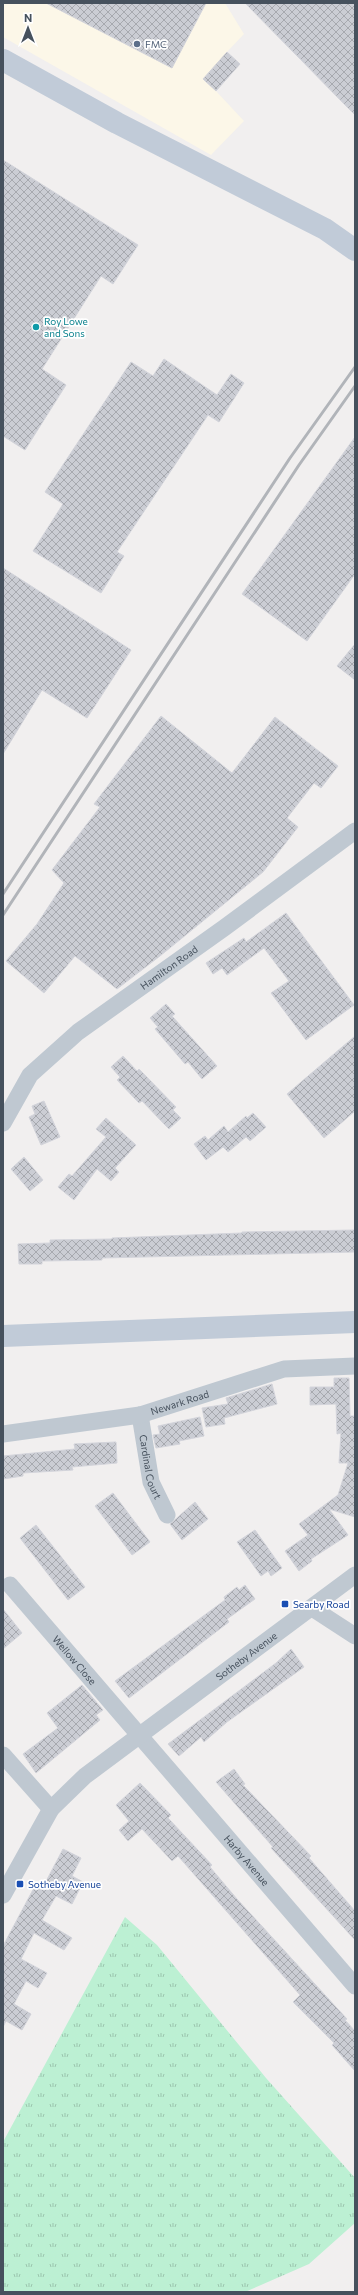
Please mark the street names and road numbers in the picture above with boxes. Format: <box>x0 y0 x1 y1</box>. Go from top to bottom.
street label: Hamilton Road <box>138 943 200 992</box>
street label: Newark Road <box>149 1387 211 1417</box>
street label: Cardinal Court <box>137 1434 164 1501</box>
street label: Sotheby Avenue <box>213 1629 279 1683</box>
street label: Wellow Close <box>50 1633 99 1687</box>
street label: Harby Avenue <box>222 1832 272 1888</box>

